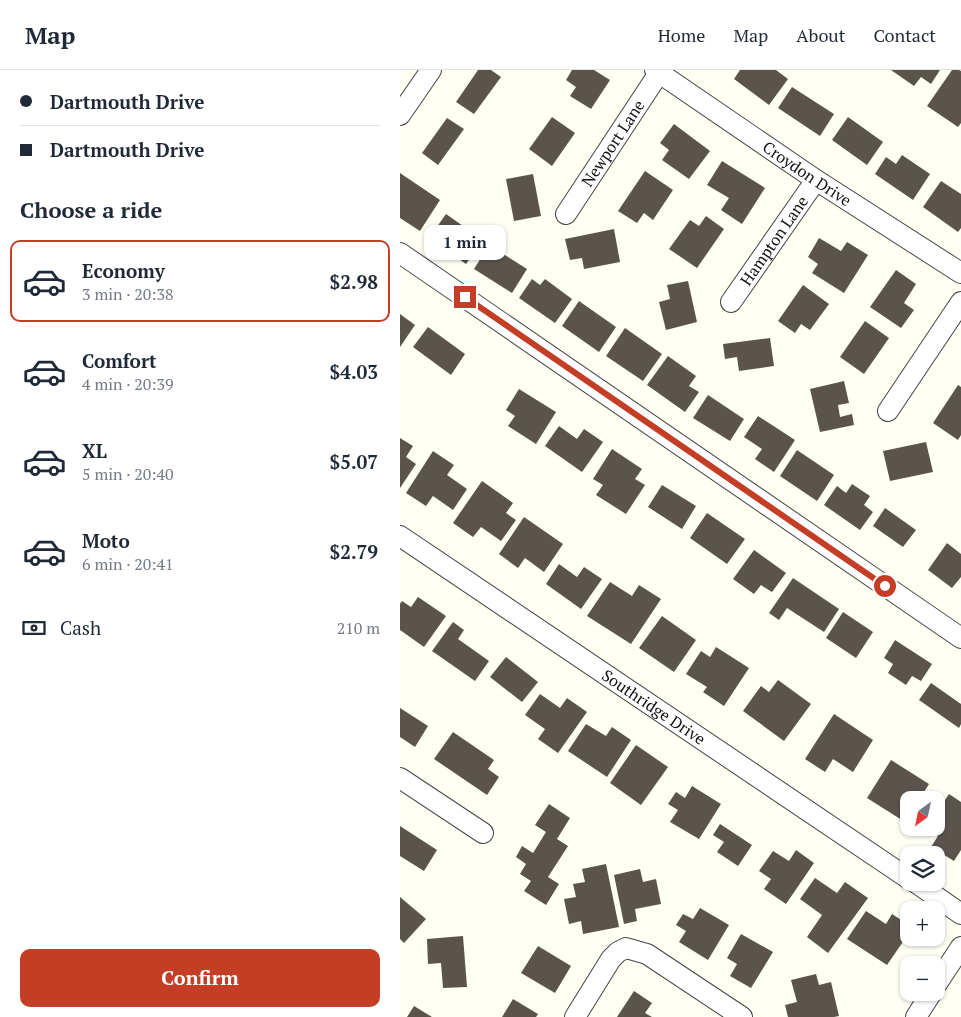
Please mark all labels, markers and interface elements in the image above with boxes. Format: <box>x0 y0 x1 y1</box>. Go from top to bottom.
text: Map <box>25 19 75 51</box>
text: Home <box>658 23 705 47</box>
text: Map <box>733 23 768 47</box>
text: About <box>796 23 845 47</box>
text: Contact <box>873 23 936 47</box>
text: Dartmouth Drive <box>50 89 205 114</box>
street label: Newport Lane <box>576 95 649 191</box>
street label: Croydon Drive <box>758 136 856 211</box>
text: Dartmouth Drive <box>50 137 205 162</box>
street label: Hampton Lane <box>735 191 813 290</box>
text: Choose a ride <box>20 195 162 224</box>
callout: 1 min <box>424 224 506 260</box>
text: 1 min <box>443 231 487 253</box>
text: Economy <box>82 258 165 283</box>
icon: car <box>22 259 67 304</box>
text: $2.98 <box>329 269 378 294</box>
text: 3 min · 20:38 <box>82 283 174 305</box>
route end <box>454 286 476 308</box>
text: Comfort <box>82 348 157 373</box>
icon: car <box>22 349 67 394</box>
text: $4.03 <box>329 359 378 384</box>
text: 4 min · 20:39 <box>82 373 174 395</box>
text: XL <box>82 438 107 463</box>
icon: car <box>22 439 67 484</box>
text: $5.07 <box>329 449 378 474</box>
text: 5 min · 20:40 <box>82 463 174 485</box>
text: Moto <box>82 528 130 553</box>
icon: car <box>22 529 67 574</box>
text: $2.79 <box>329 539 378 564</box>
text: 6 min · 20:41 <box>82 553 174 575</box>
route start <box>874 575 896 597</box>
icon: cash <box>20 614 48 642</box>
text: Cash <box>60 615 101 640</box>
text: 210 m <box>337 617 380 639</box>
street label: Southridge Drive <box>598 664 710 750</box>
north arrow <box>900 791 945 836</box>
map controls <box>900 791 945 1001</box>
button: layers <box>900 846 945 891</box>
button: + <box>900 901 945 946</box>
button: Confirm <box>20 949 380 1007</box>
button: − <box>900 956 945 1001</box>

